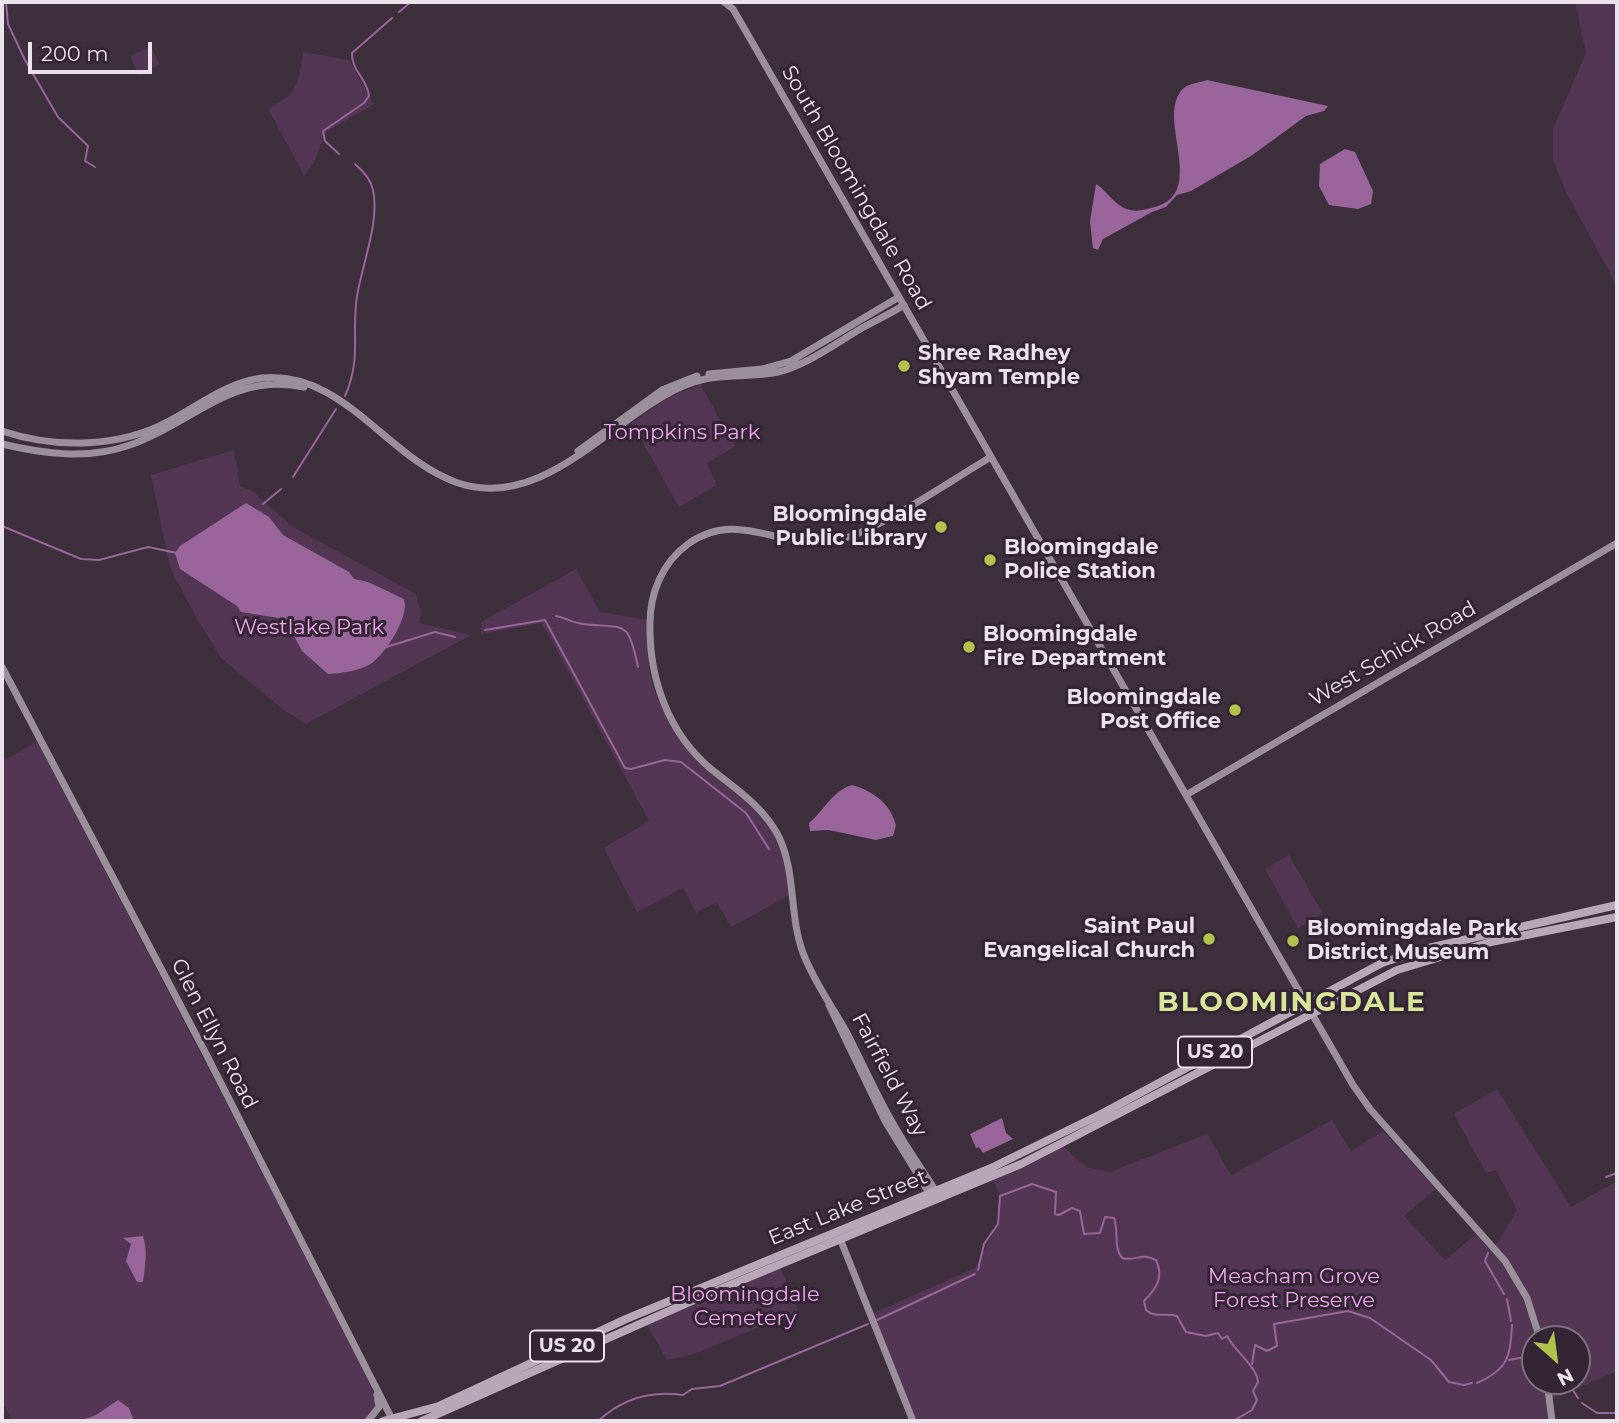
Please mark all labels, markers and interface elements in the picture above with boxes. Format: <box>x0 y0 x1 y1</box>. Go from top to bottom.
scale bar <box>32 28 156 72</box>
text: 200 m <box>41 41 108 66</box>
street label: South Bloomingdale Road <box>776 61 936 315</box>
place label: Shree Radhey Shyam Temple <box>918 341 1080 391</box>
marker: Shree Radhey Shyam Temple <box>896 358 912 374</box>
park label: Tompkins Park <box>604 420 760 446</box>
place label: Bloomingdale Public Library <box>772 502 927 552</box>
marker: Bloomingdale Public Library <box>933 519 949 535</box>
place label: Bloomingdale Police Station <box>1004 535 1159 585</box>
marker: Bloomingdale Police Station <box>982 552 998 568</box>
street label: West Schick Road <box>1305 596 1481 712</box>
park label: Westlake Park <box>234 615 384 641</box>
place label: Bloomingdale Fire Department <box>983 622 1166 672</box>
marker: Bloomingdale Fire Department <box>961 639 977 655</box>
place label: Bloomingdale Post Office <box>1066 685 1221 735</box>
marker: Bloomingdale Post Office <box>1227 702 1243 718</box>
place label: Saint Paul Evangelical Church <box>983 914 1195 964</box>
place label: Bloomingdale Park District Museum <box>1307 916 1518 966</box>
marker: Saint Paul Evangelical Church <box>1201 931 1217 947</box>
marker: Bloomingdale Park District Museum <box>1285 933 1301 949</box>
street label: Glen Ellyn Road <box>165 955 263 1113</box>
district label: BLOOMINGDALE <box>1159 986 1425 1020</box>
street label: Fairfield Way <box>846 1009 932 1141</box>
road number: US 20 <box>1178 1036 1252 1068</box>
street label: East Lake Street <box>765 1165 931 1251</box>
park label: Meacham Grove Forest Preserve <box>1208 1264 1380 1314</box>
park label: Bloomingdale Cemetery <box>670 1282 820 1332</box>
north arrow <box>1521 1325 1591 1395</box>
road number: US 20 <box>530 1330 604 1362</box>
text: N <box>1553 1363 1577 1391</box>

